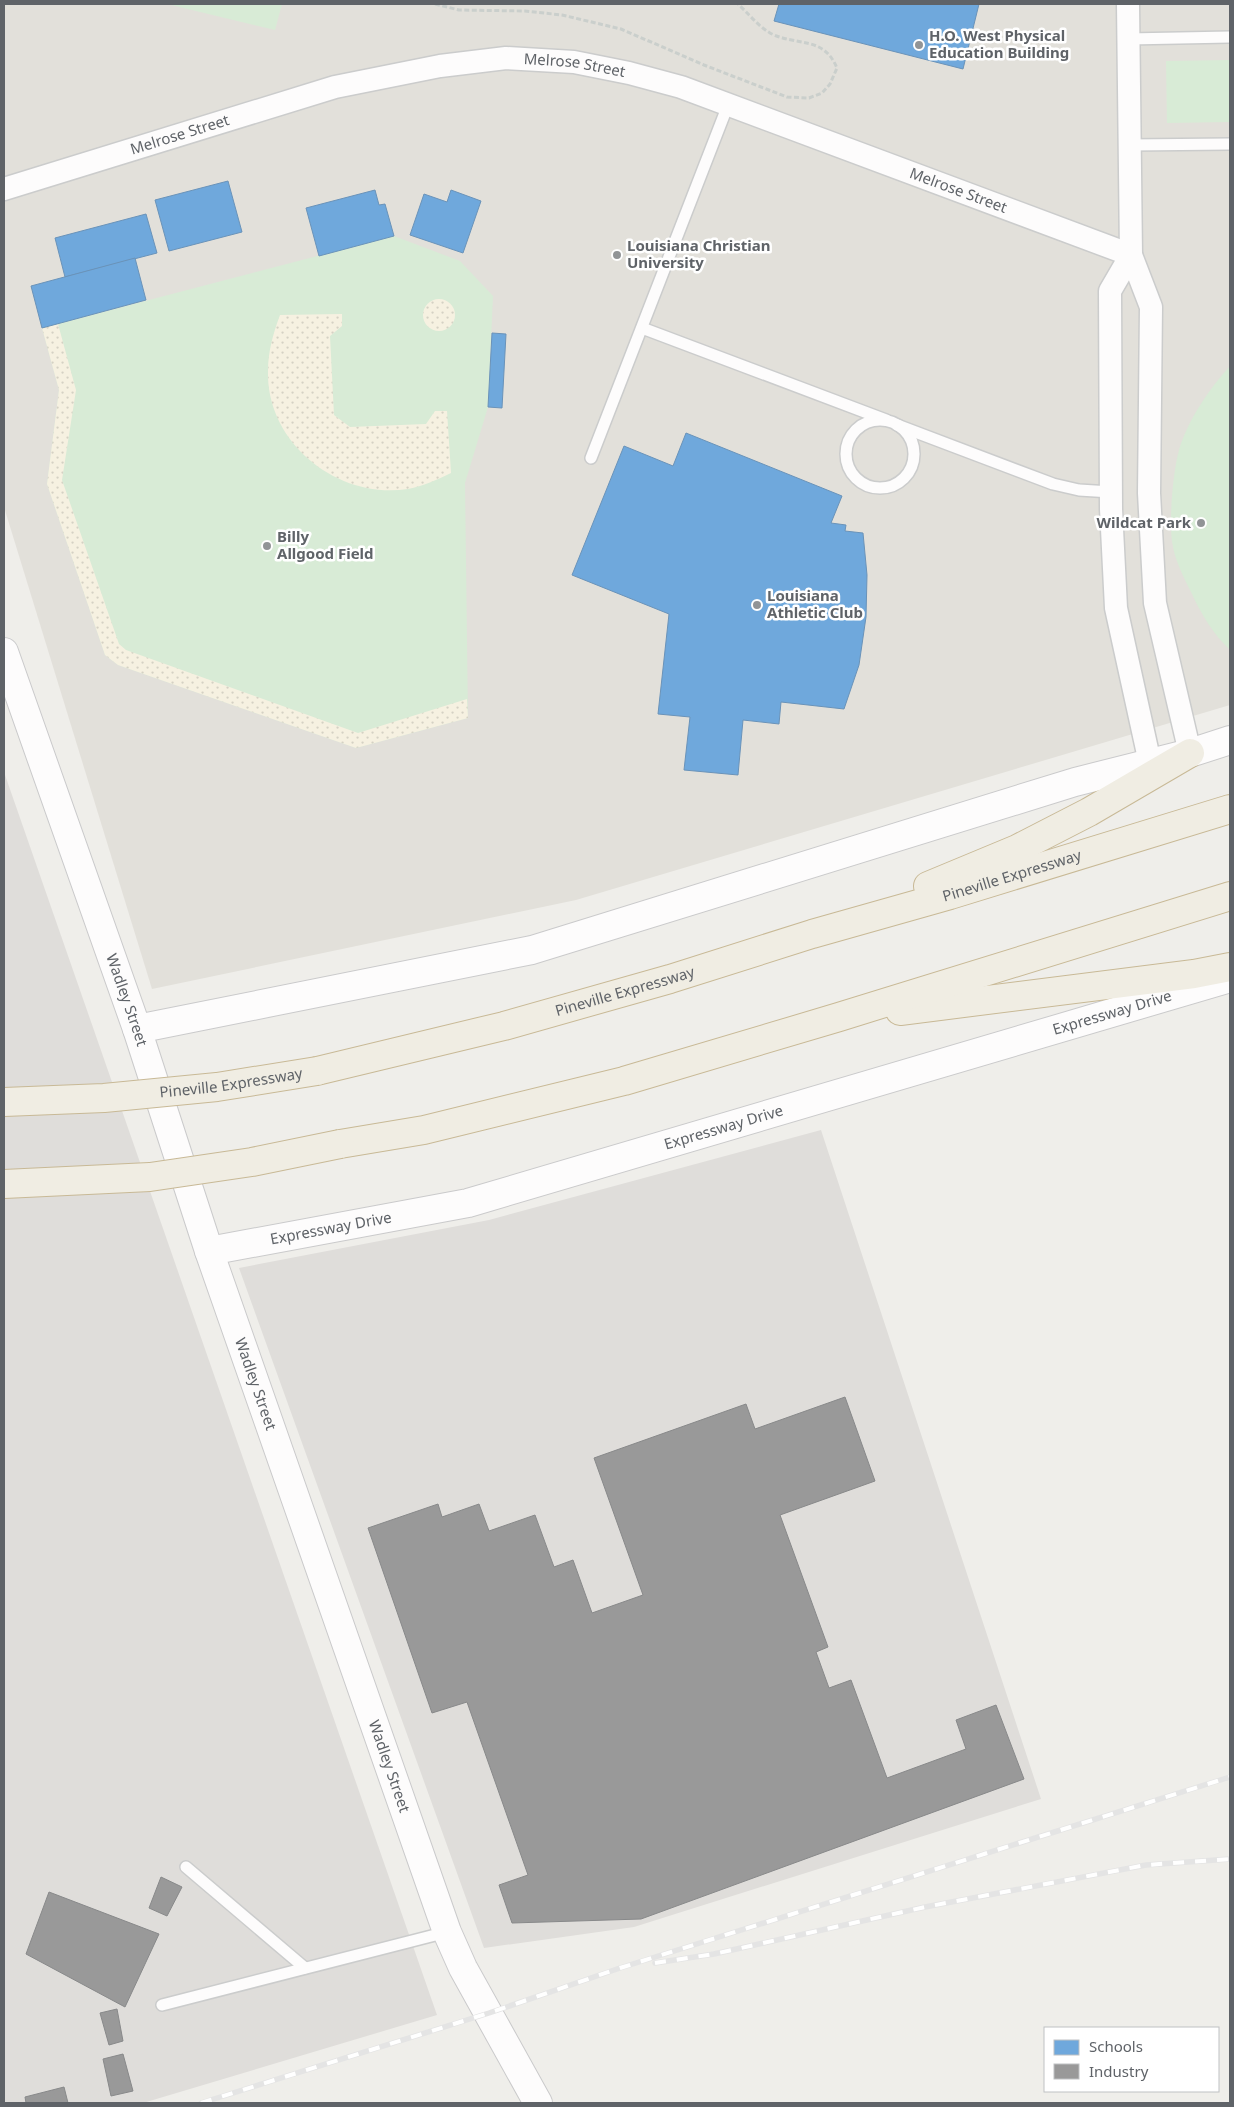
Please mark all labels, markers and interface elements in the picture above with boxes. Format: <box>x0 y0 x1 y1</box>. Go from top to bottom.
place label: H.O. West Physical Education Building <box>929 25 1069 62</box>
marker: H.O. West Physical Education Building <box>913 39 925 51</box>
street label: Melrose Street <box>523 48 628 81</box>
street label: Melrose Street <box>128 109 232 158</box>
street label: Melrose Street <box>907 162 1011 217</box>
place label: Louisiana Christian University <box>627 235 770 272</box>
marker: Louisiana Christian University <box>611 249 623 261</box>
place label: Wildcat Park <box>1097 512 1192 532</box>
marker: Wildcat Park <box>1195 517 1207 529</box>
place label: Billy Allgood Field <box>277 526 374 563</box>
marker: Billy Allgood Field <box>261 540 273 552</box>
place label: Louisiana Athletic Club <box>767 585 863 622</box>
marker: Louisiana Athletic Club <box>751 599 763 611</box>
street label: Pineville Expressway <box>940 844 1084 906</box>
street label: Wadley Street <box>102 951 153 1049</box>
street label: Pineville Expressway <box>553 961 697 1020</box>
street label: Expressway Drive <box>1050 985 1174 1039</box>
street label: Pineville Expressway <box>159 1062 304 1102</box>
street label: Expressway Drive <box>661 1100 785 1154</box>
street label: Expressway Drive <box>268 1206 393 1248</box>
street label: Wadley Street <box>231 1335 282 1433</box>
street label: Wadley Street <box>365 1717 416 1816</box>
legend <box>1044 2027 1219 2092</box>
text: Schools <box>1089 2036 1143 2056</box>
text: Industry <box>1089 2061 1149 2081</box>

